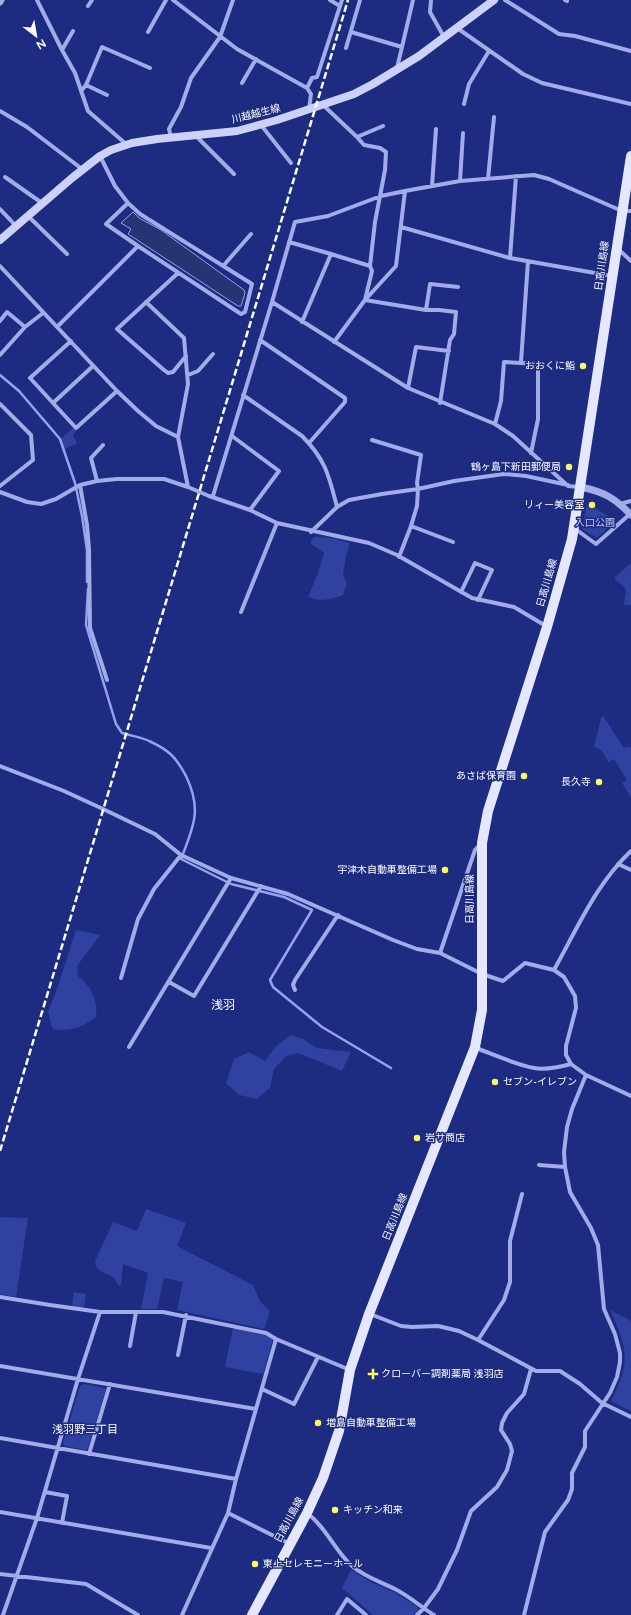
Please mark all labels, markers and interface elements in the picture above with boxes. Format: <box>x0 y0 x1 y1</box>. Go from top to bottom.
north arrow <box>16 16 56 56</box>
text: N <box>34 36 48 52</box>
street label: 川越越生線 <box>230 102 282 126</box>
street label: 日高川島線 <box>593 240 611 292</box>
place label: おおくに鮨 <box>525 360 575 372</box>
marker: おおくに鮨 <box>578 361 588 371</box>
place label: 鶴ヶ島下新田郵便局 <box>471 461 561 473</box>
marker: 鶴ヶ島下新田郵便局 <box>564 462 574 472</box>
place label: リィー美容室 <box>524 499 584 511</box>
marker: リィー美容室 <box>587 500 597 510</box>
park label: 入口公園 <box>575 517 615 529</box>
street label: 日高川島線 <box>534 557 560 609</box>
place label: あさば保育園 <box>456 770 516 782</box>
marker: あさば保育園 <box>519 771 529 781</box>
place label: 長久寺 <box>561 776 591 788</box>
marker: 長久寺 <box>594 777 604 787</box>
place label: 宇津木自動車整備工場 <box>337 864 437 876</box>
marker: 宇津木自動車整備工場 <box>440 865 450 875</box>
street label: 日高川島線 <box>464 874 476 924</box>
district label: 浅羽 <box>211 998 235 1012</box>
place label: セブン-イレブン <box>503 1076 577 1088</box>
marker: セブン-イレブン <box>490 1077 500 1087</box>
place label: 岩サ商店 <box>425 1132 465 1144</box>
marker: 岩サ商店 <box>412 1133 422 1143</box>
street label: 日高川島線 <box>380 1192 410 1242</box>
place label: クローバー調剤薬局 浅羽店 <box>381 1368 504 1380</box>
marker: クローバー調剤薬局 浅羽店 <box>368 1369 378 1379</box>
place label: 増島自動車整備工場 <box>326 1417 416 1429</box>
marker: 増島自動車整備工場 <box>313 1418 323 1428</box>
district label: 浅羽野三丁目 <box>52 1423 118 1436</box>
street label: 日高川島線 <box>272 1495 306 1545</box>
place label: キッチン和来 <box>343 1504 403 1516</box>
marker: キッチン和来 <box>330 1505 340 1515</box>
place label: 東上セレモニーホール <box>263 1558 363 1570</box>
marker: 東上セレモニーホール <box>250 1559 260 1569</box>

